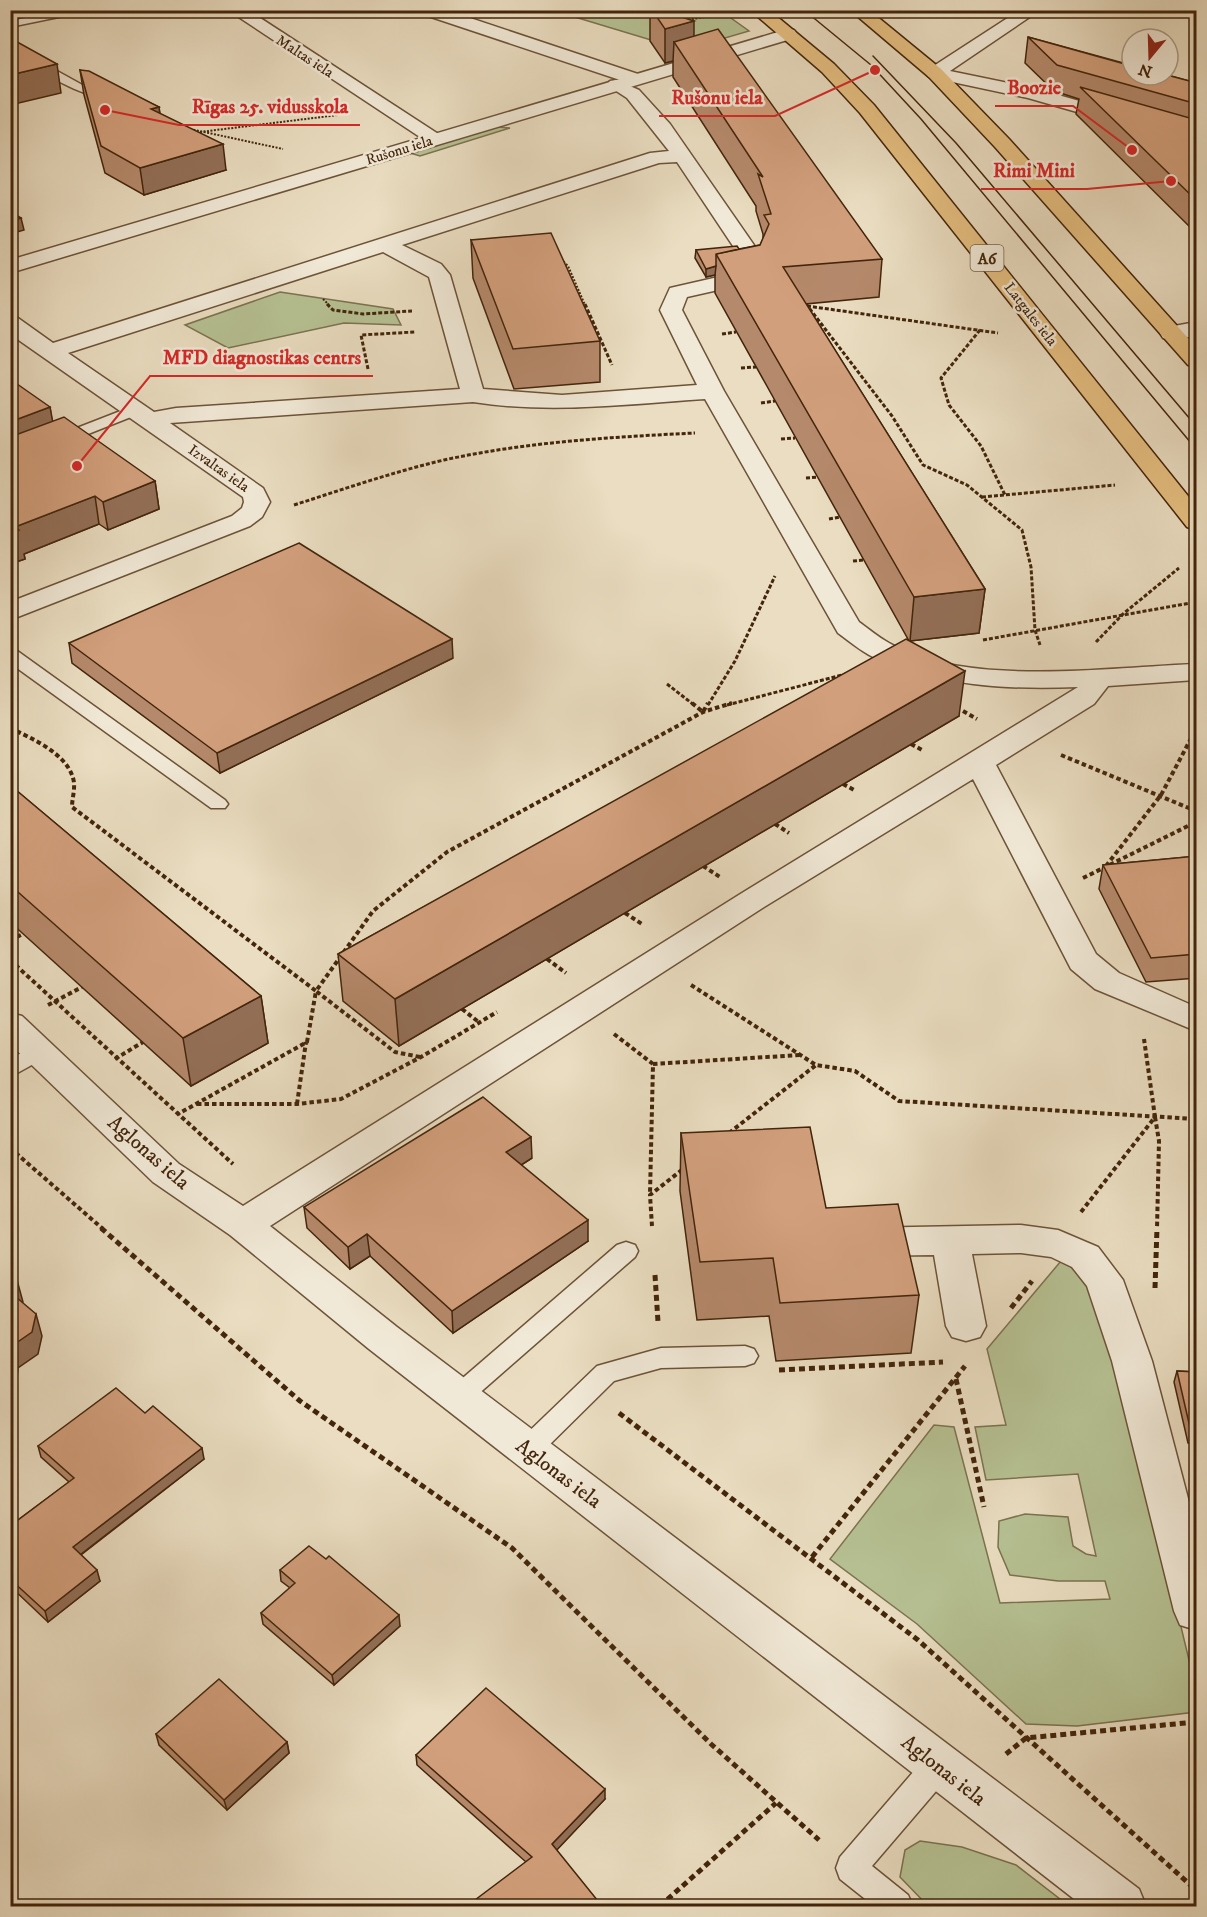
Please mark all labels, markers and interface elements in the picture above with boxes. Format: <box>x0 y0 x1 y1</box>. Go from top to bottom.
north arrow <box>1120 27 1180 87</box>
street label: Maltas iela <box>272 31 338 82</box>
text: N <box>1136 59 1155 82</box>
callout: Boozie <box>995 68 1073 106</box>
text: Boozie <box>1007 76 1062 101</box>
callout: Rušonu iela <box>659 78 775 116</box>
text: Rušonu iela <box>671 86 763 111</box>
callout: Rīgas 25. vidusskola <box>179 87 360 125</box>
text: Rīgas 25. vidusskola <box>192 95 349 120</box>
street label: Rušonu iela <box>364 131 435 170</box>
callout: Rimi Mini <box>981 151 1087 189</box>
text: Rimi Mini <box>993 159 1075 184</box>
road number: A6 <box>970 245 1004 271</box>
street label: Latgales iela <box>1000 279 1062 350</box>
callout: MFD diagnostikas centrs <box>150 338 373 376</box>
text: MFD diagnostikas centrs <box>163 346 362 371</box>
street label: Izvaltas iela <box>184 440 254 497</box>
street label: Aglonas iela <box>102 1110 195 1196</box>
street label: Aglonas iela <box>510 1433 607 1515</box>
street label: Aglonas iela <box>896 1730 991 1812</box>

